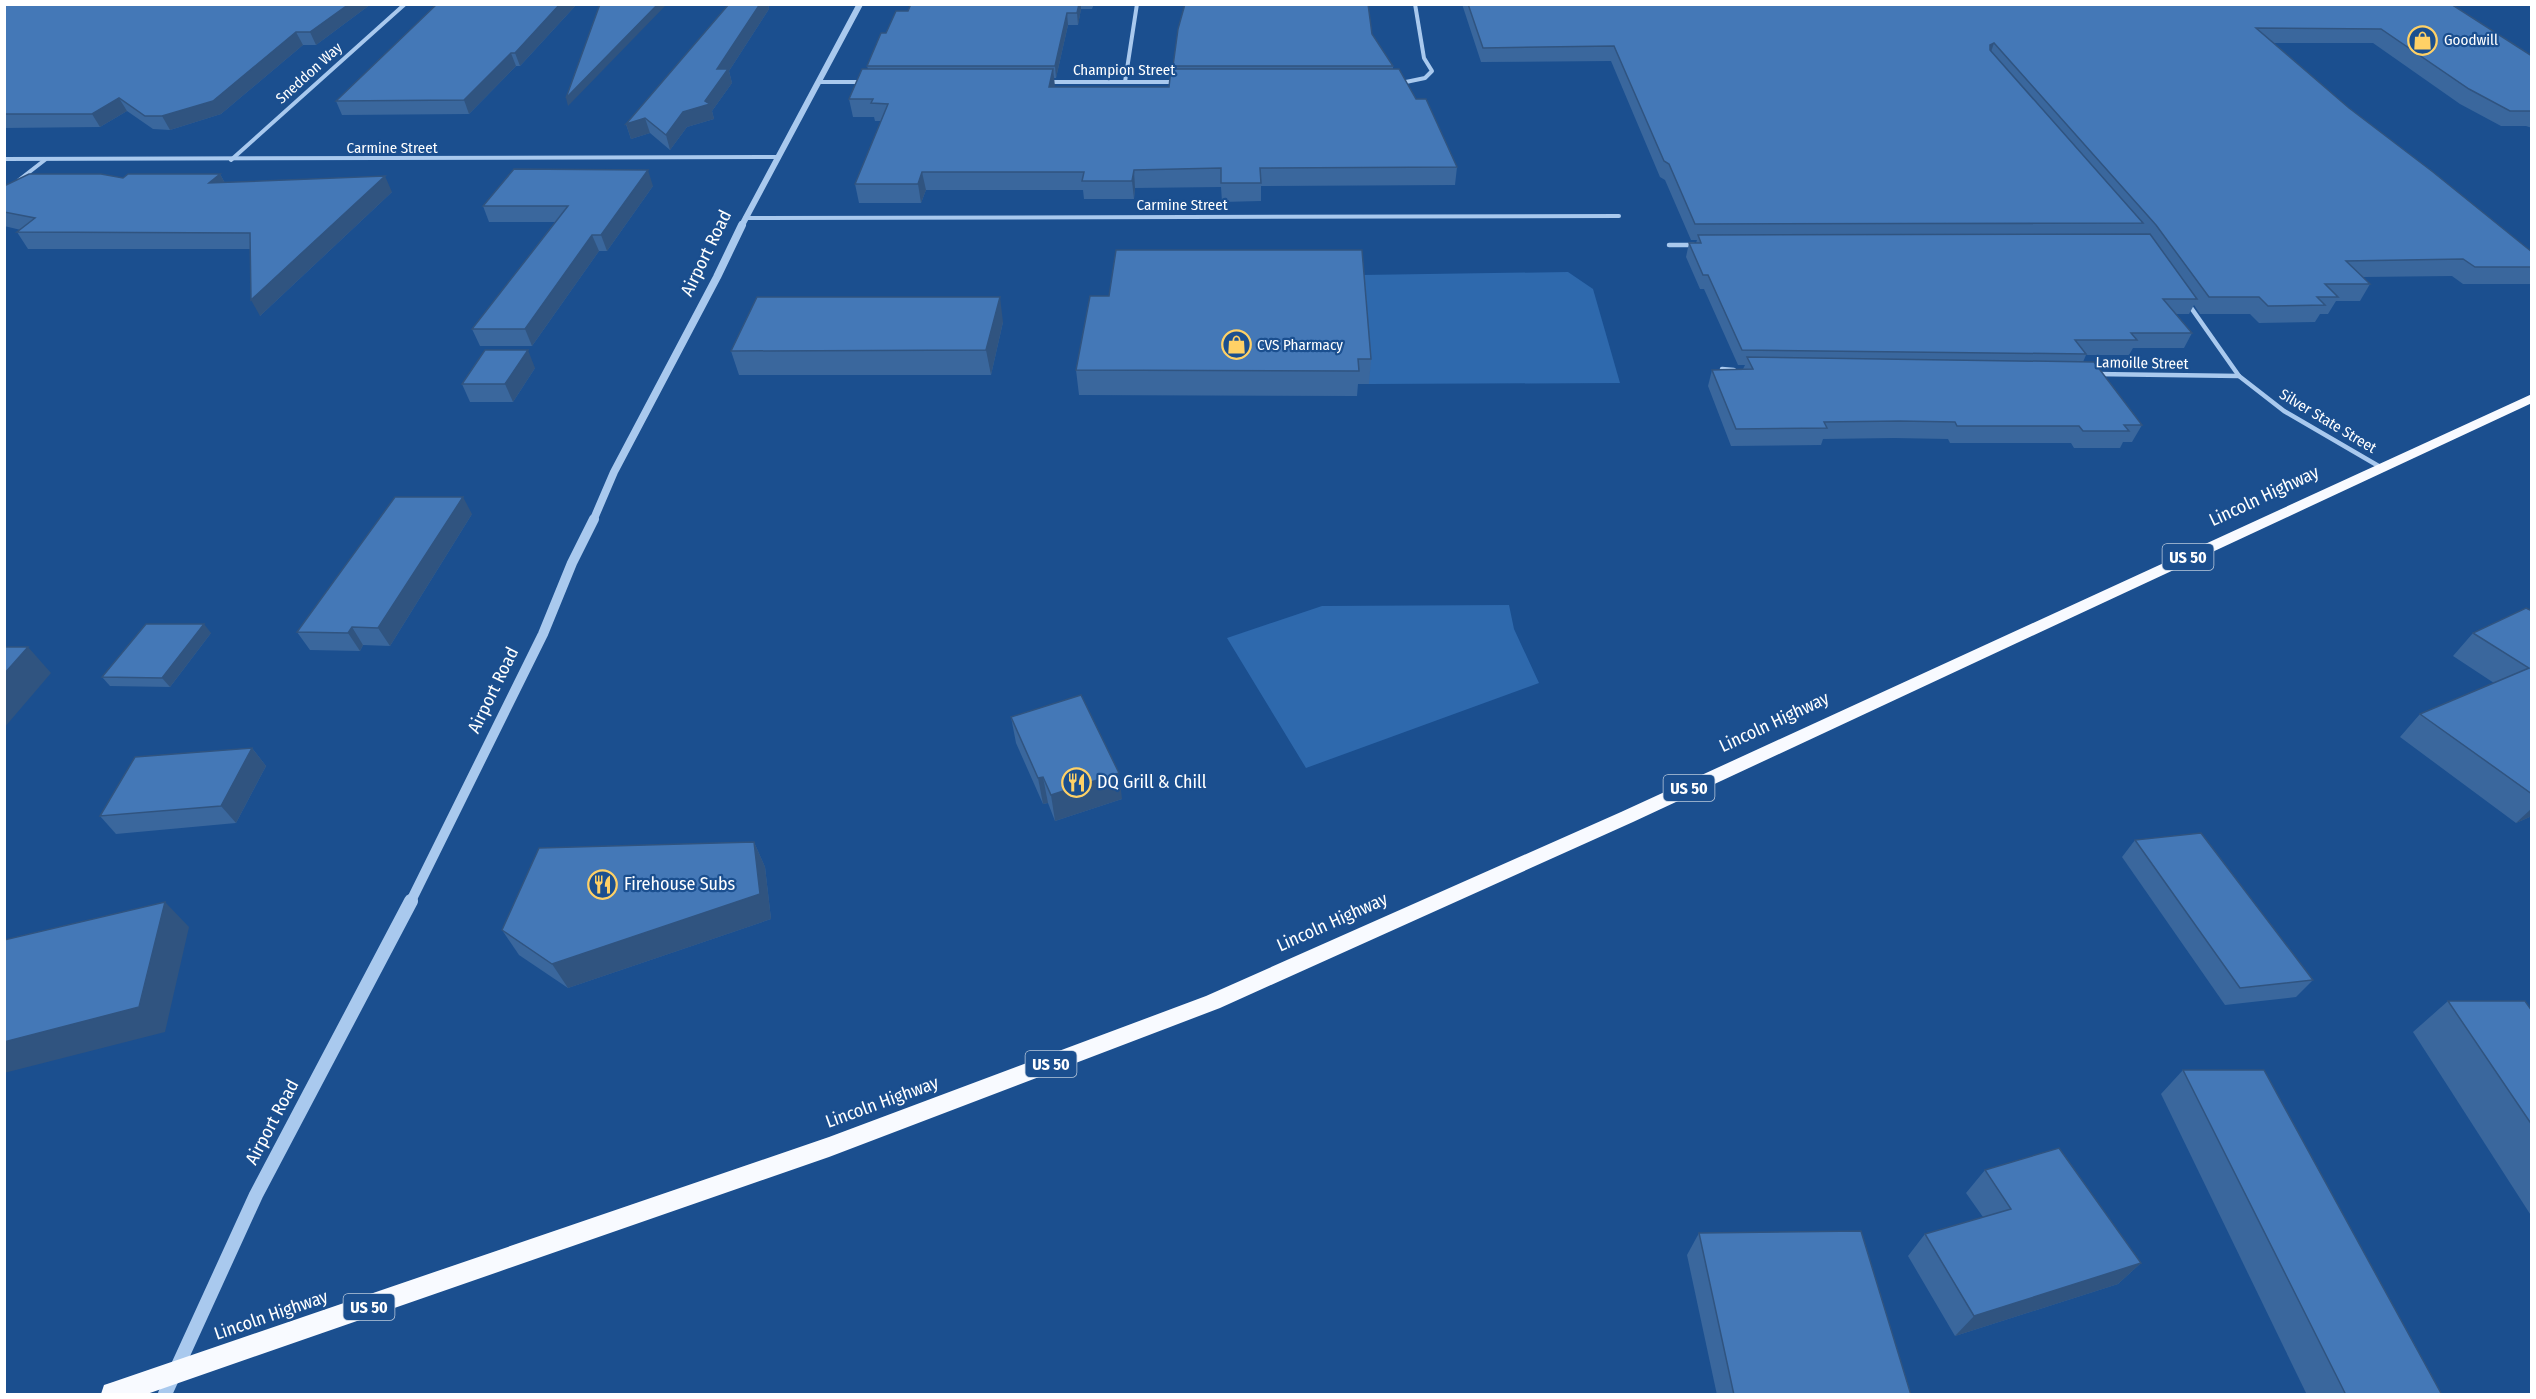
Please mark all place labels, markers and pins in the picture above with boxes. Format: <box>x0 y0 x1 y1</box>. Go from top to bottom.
shop icon: Goodwill <box>2407 24 2439 56</box>
place label: Goodwill <box>2444 31 2498 49</box>
shop icon: CVS Pharmacy <box>1220 329 1252 361</box>
place label: CVS Pharmacy <box>1257 336 1343 354</box>
restaurant icon: DQ Grill & Chill <box>1060 766 1092 798</box>
place label: DQ Grill & Chill <box>1097 771 1207 793</box>
restaurant icon: Firehouse Subs <box>587 868 619 900</box>
place label: Firehouse Subs <box>624 873 736 895</box>

